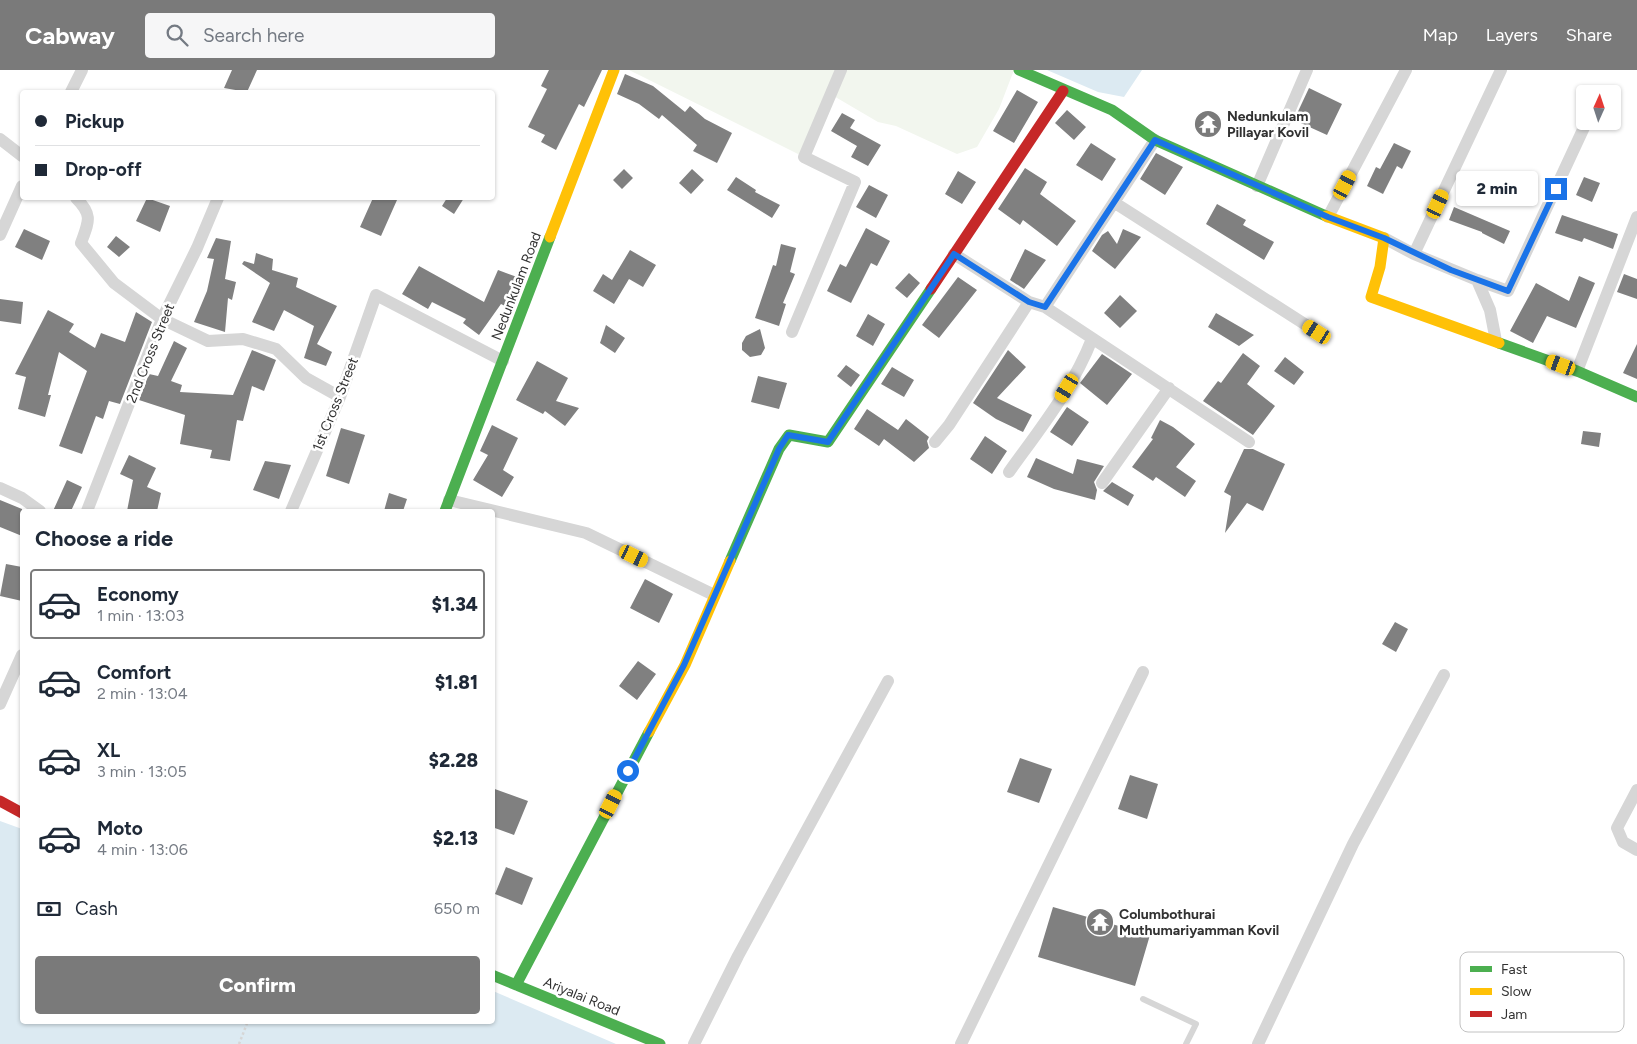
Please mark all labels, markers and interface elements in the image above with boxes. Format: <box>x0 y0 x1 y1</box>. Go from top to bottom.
search box <box>145 13 495 58</box>
text: Cabway <box>25 21 115 50</box>
icon: search <box>163 21 191 49</box>
text: Search here <box>203 24 304 47</box>
text: Map <box>1423 24 1458 46</box>
text: Layers <box>1486 24 1538 46</box>
text: Share <box>1566 24 1612 46</box>
north arrow <box>1576 85 1621 130</box>
map controls <box>1576 85 1621 130</box>
place label: Nedunkulam Pillayar Kovil <box>1227 108 1309 141</box>
temple icon: Nedunkulam Pillayar Kovil <box>1193 109 1223 139</box>
text: Pickup <box>65 110 124 133</box>
text: Drop-off <box>65 158 142 181</box>
car <box>1331 168 1358 202</box>
callout: 2 min <box>1456 172 1538 206</box>
route end <box>1545 178 1567 200</box>
text: 2 min <box>1477 179 1517 198</box>
car <box>1424 187 1451 221</box>
street label: Nedunkulam Road <box>488 230 545 343</box>
street label: 2nd Cross Street <box>123 301 178 405</box>
car <box>1300 318 1333 346</box>
car <box>1544 353 1577 377</box>
street label: 1st Cross Street <box>309 355 362 454</box>
car <box>1052 371 1081 405</box>
text: Choose a ride <box>35 525 173 552</box>
car <box>617 543 650 569</box>
icon: car <box>37 582 82 627</box>
text: Economy <box>97 583 179 606</box>
text: $1.34 <box>432 593 478 616</box>
text: 1 min · 13:03 <box>97 606 184 625</box>
icon: car <box>37 660 82 705</box>
text: Comfort <box>97 661 172 684</box>
text: $1.81 <box>435 671 478 694</box>
text: 2 min · 13:04 <box>97 684 188 703</box>
icon: car <box>37 738 82 783</box>
text: XL <box>97 739 120 762</box>
text: $2.28 <box>429 749 478 772</box>
route start <box>617 760 639 782</box>
text: 3 min · 13:05 <box>97 762 187 781</box>
car <box>597 787 624 821</box>
icon: car <box>37 816 82 861</box>
text: Moto <box>97 817 143 840</box>
text: $2.13 <box>433 827 478 850</box>
text: 4 min · 13:06 <box>97 840 188 859</box>
icon: cash <box>35 895 63 923</box>
text: Cash <box>75 897 118 920</box>
text: 650 m <box>434 899 480 918</box>
place label: Columbothurai Muthumariyamman Kovil <box>1119 906 1279 939</box>
temple icon: Columbothurai Muthumariyamman Kovil <box>1085 907 1115 937</box>
legend <box>1460 952 1624 1032</box>
button: Confirm <box>35 956 480 1014</box>
text: Fast <box>1501 961 1527 978</box>
street label: Ariyalai Road <box>541 973 623 1020</box>
text: Slow <box>1501 983 1532 1000</box>
text: Jam <box>1501 1006 1527 1023</box>

